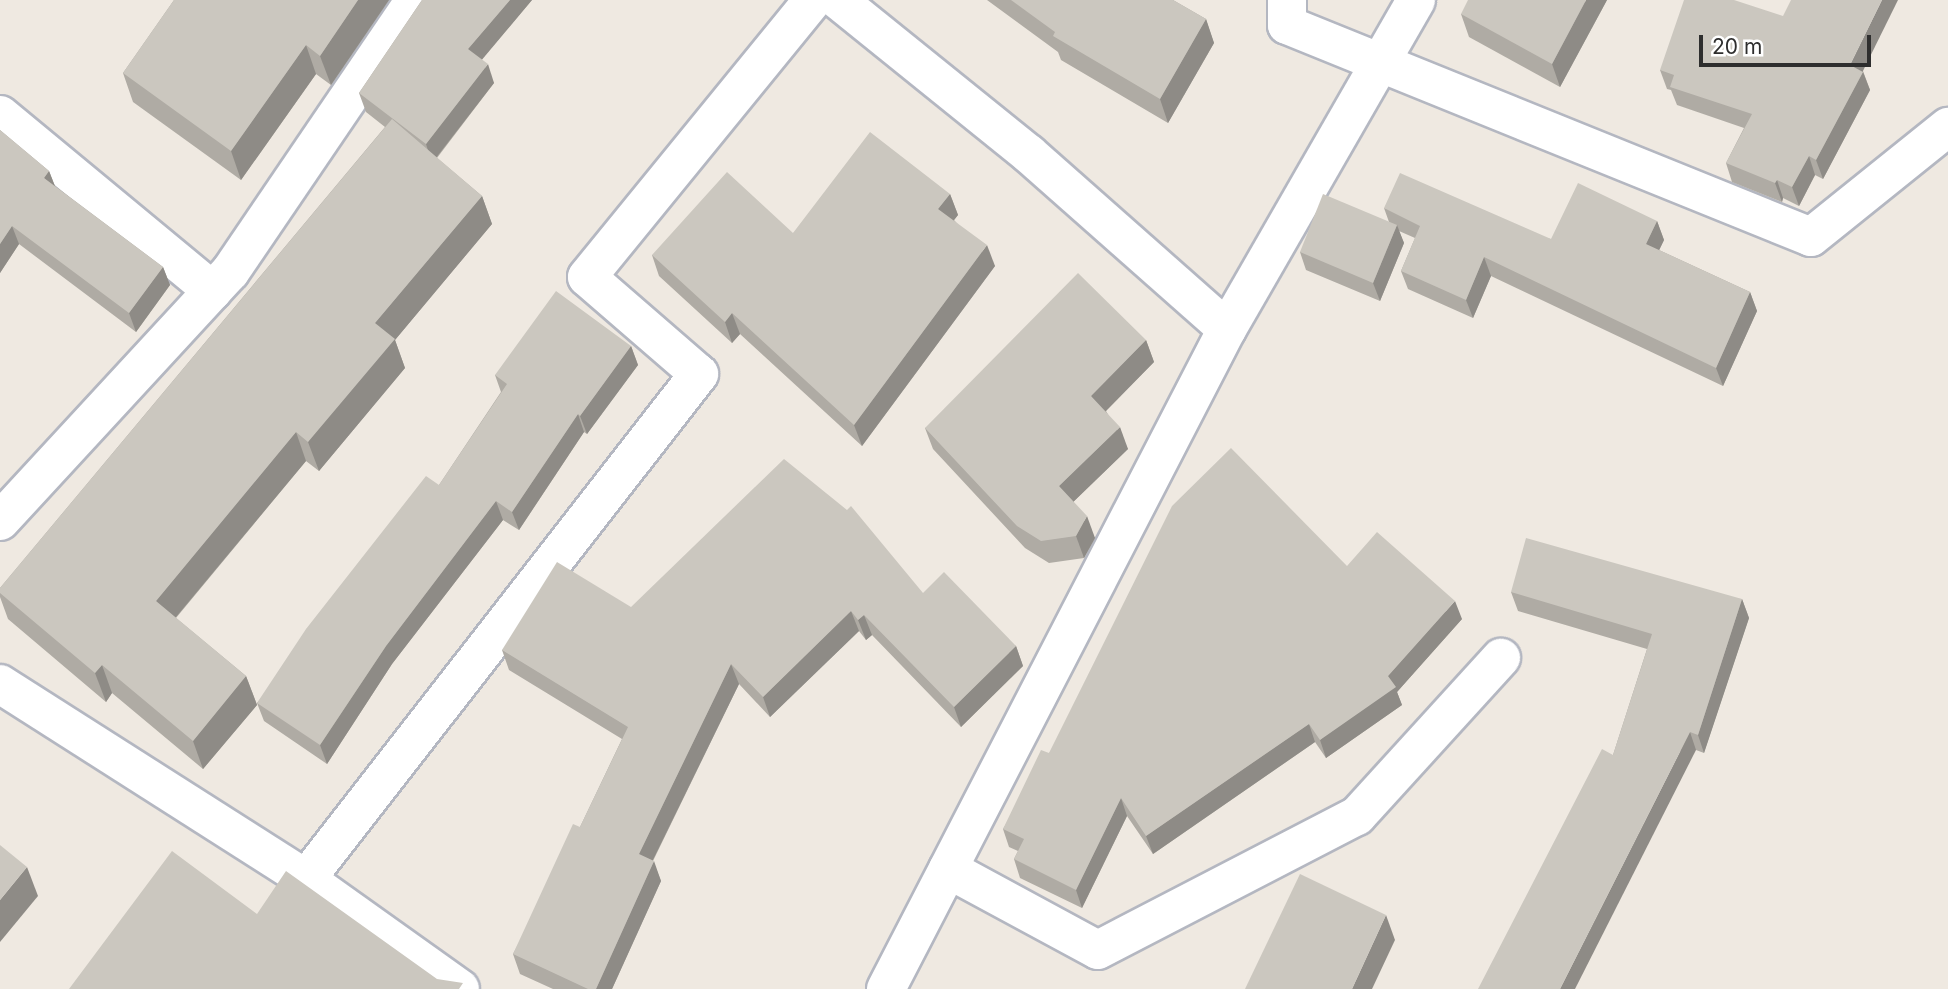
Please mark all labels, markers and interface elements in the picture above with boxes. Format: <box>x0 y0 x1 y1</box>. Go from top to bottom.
scale bar <box>1703 21 1874 65</box>
text: 20 m <box>1712 34 1762 59</box>

